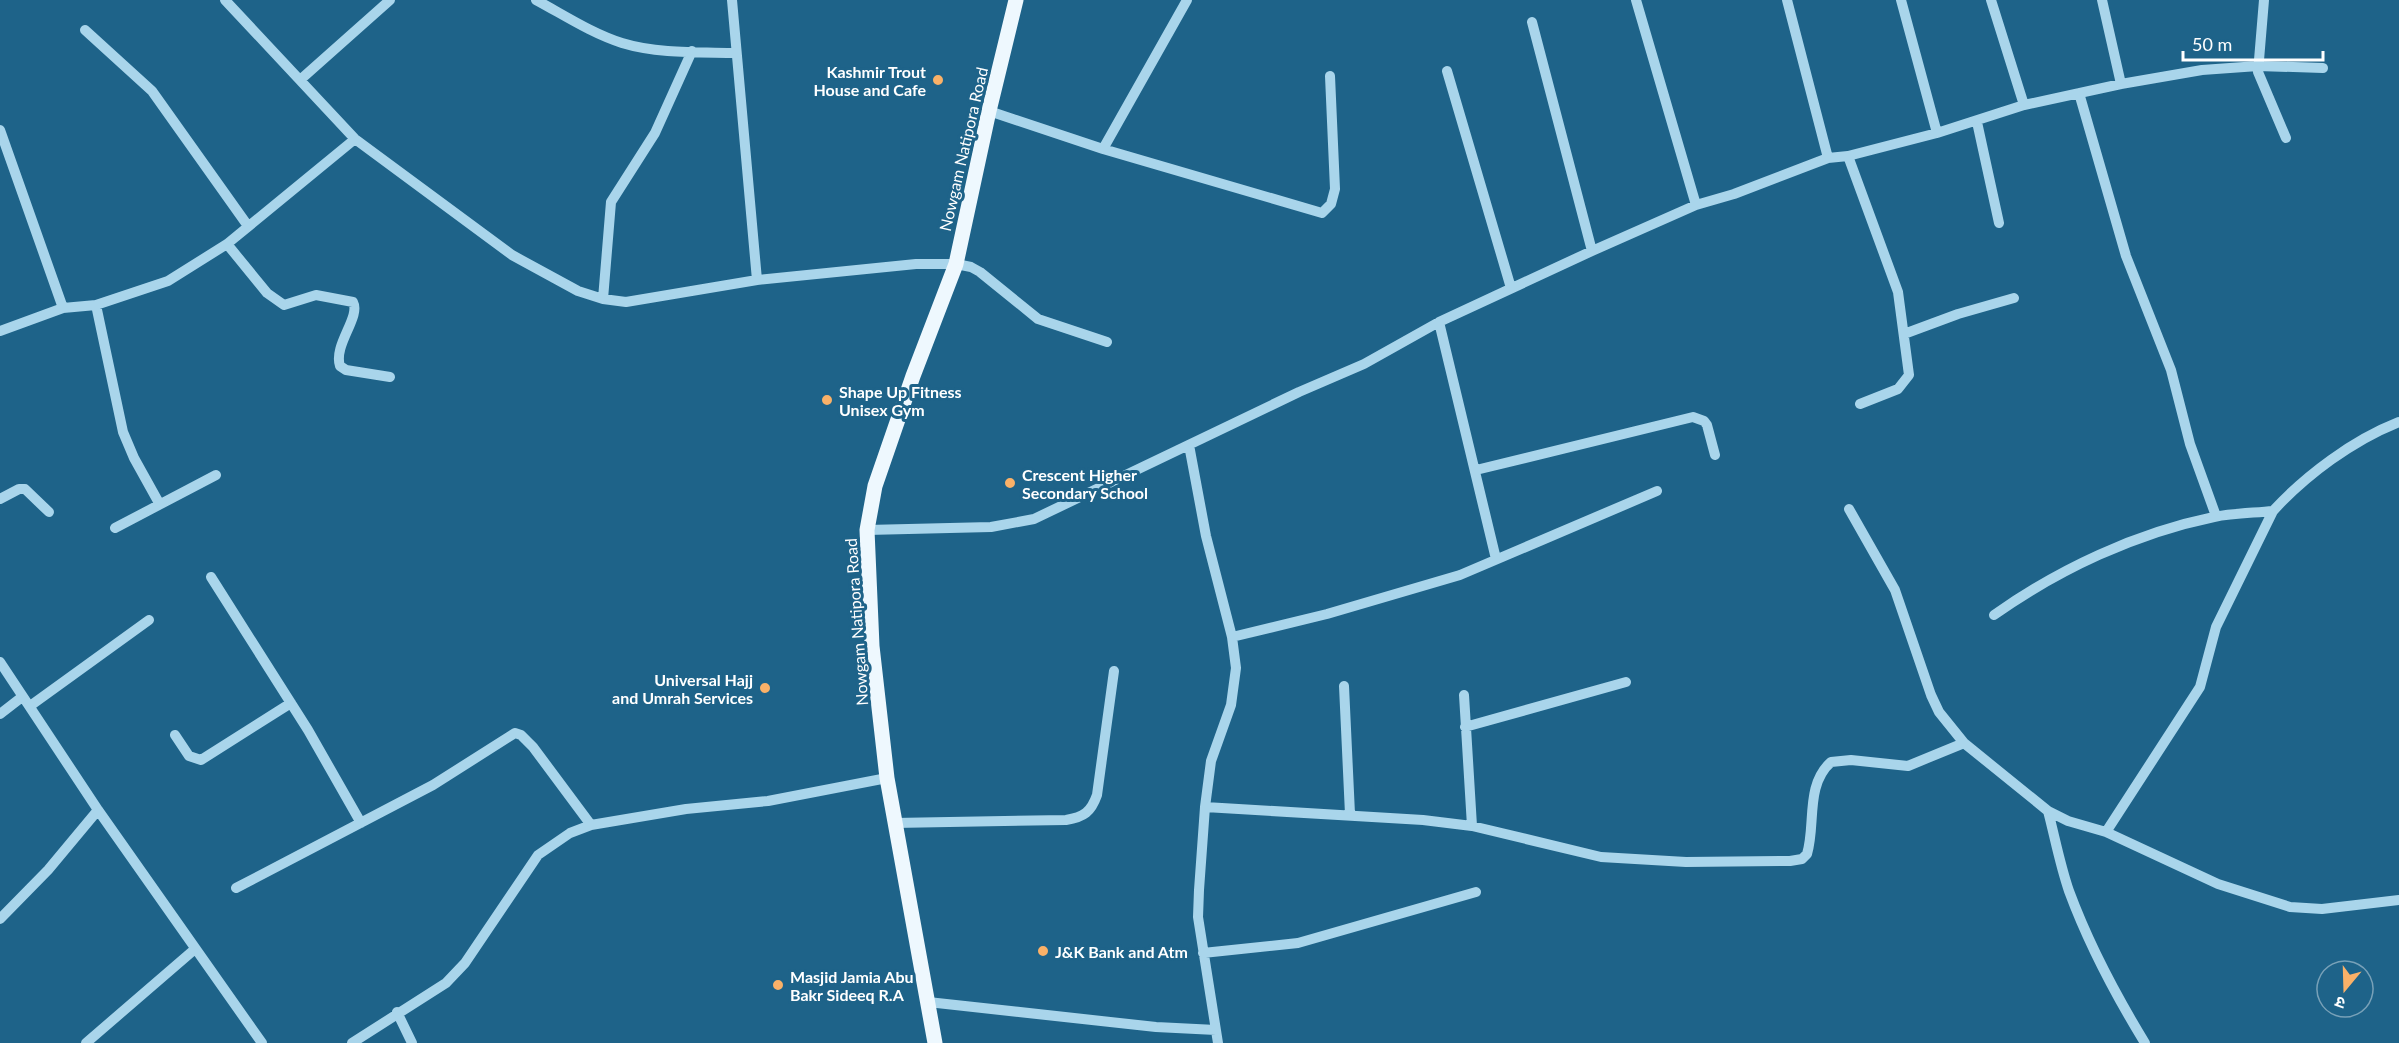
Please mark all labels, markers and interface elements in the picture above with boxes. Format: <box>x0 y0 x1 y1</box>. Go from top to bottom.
scale bar <box>2183 24 2322 62</box>
text: 50 m <box>2192 33 2232 55</box>
place label: Kashmir Trout House and Cafe <box>814 62 926 99</box>
street label: Nowgam Natipora Road <box>935 65 991 233</box>
marker: Kashmir Trout House and Cafe <box>931 73 945 87</box>
place label: Shape Up Fitness Unisex Gym <box>839 382 962 419</box>
marker: Shape Up Fitness Unisex Gym <box>820 393 834 407</box>
place label: Crescent Higher Secondary School <box>1022 465 1148 502</box>
marker: Crescent Higher Secondary School <box>1003 476 1017 490</box>
street label: Nowgam Natipora Road <box>841 538 871 706</box>
place label: Universal Hajj and Umrah Services <box>612 670 753 707</box>
marker: Universal Hajj and Umrah Services <box>758 681 772 695</box>
place label: J&K Bank and Atm <box>1055 942 1188 961</box>
marker: J&K Bank and Atm <box>1036 944 1050 958</box>
north arrow <box>2315 959 2375 1019</box>
place label: Masjid Jamia Abu Bakr Sideeq R.A <box>790 967 914 1004</box>
marker: Masjid Jamia Abu Bakr Sideeq R.A <box>771 978 785 992</box>
text: उ <box>2332 993 2347 1014</box>

